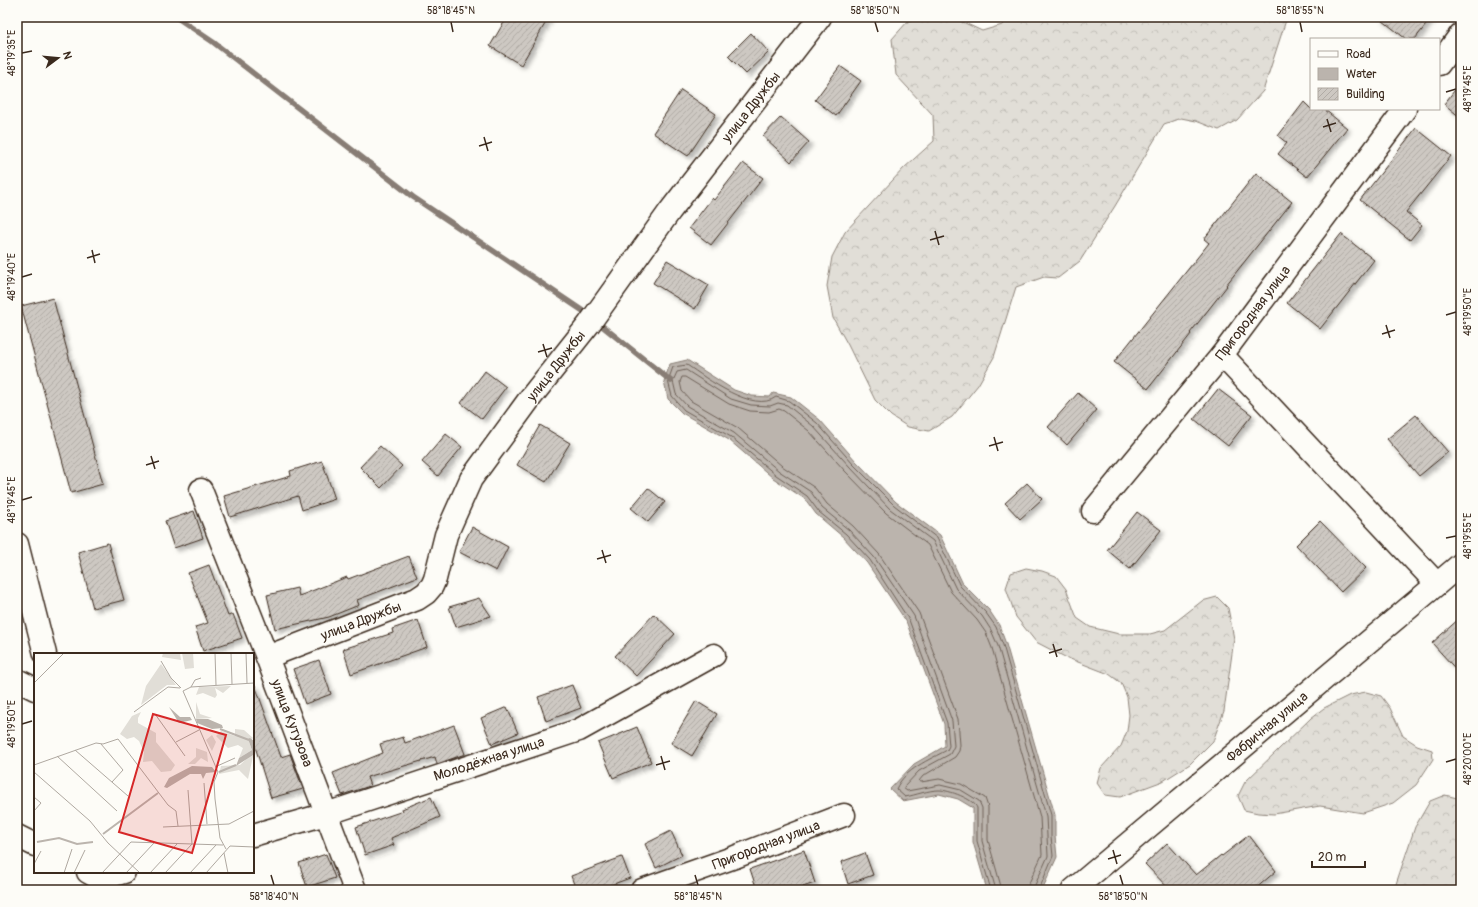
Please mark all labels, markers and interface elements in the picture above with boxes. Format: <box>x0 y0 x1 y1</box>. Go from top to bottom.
text: 58°18'45"N <box>427 5 475 17</box>
text: 58°18'50"N <box>851 5 900 17</box>
text: 58°18'55"N <box>1276 5 1324 17</box>
text: 48°19'35"E <box>6 30 18 76</box>
north arrow <box>38 38 78 78</box>
legend <box>1310 38 1440 110</box>
text: Road <box>1346 47 1371 62</box>
text: N <box>60 50 75 61</box>
text: 48°19'45"E <box>1462 66 1474 112</box>
text: Water <box>1346 67 1377 82</box>
street label: улица Дружбы <box>718 68 784 146</box>
text: Building <box>1346 87 1385 102</box>
text: 48°19'40"E <box>6 253 18 301</box>
street label: Пригородная улица <box>1212 262 1294 364</box>
text: 48°19'50"E <box>1462 288 1474 336</box>
street label: улица Дружбы <box>523 327 589 405</box>
text: 48°19'45"E <box>6 477 18 523</box>
text: 48°19'55"E <box>1462 513 1474 559</box>
street label: улица Дружбы <box>317 598 404 645</box>
inset map <box>34 653 254 873</box>
street label: улица Кутузова <box>267 676 317 769</box>
street label: Фабричная улица <box>1223 688 1311 766</box>
text: 48°19'50"E <box>6 700 18 748</box>
street label: Молодёжная улица <box>432 733 546 785</box>
text: 48°20'00"E <box>1462 733 1474 785</box>
street label: Пригородная улица <box>710 817 822 873</box>
scale bar <box>1312 843 1365 869</box>
text: 20 m <box>1318 850 1347 865</box>
text: 58°18'40"N <box>249 891 299 903</box>
text: 58°18'45"N <box>674 891 722 903</box>
text: 58°18'50"N <box>1099 891 1148 903</box>

